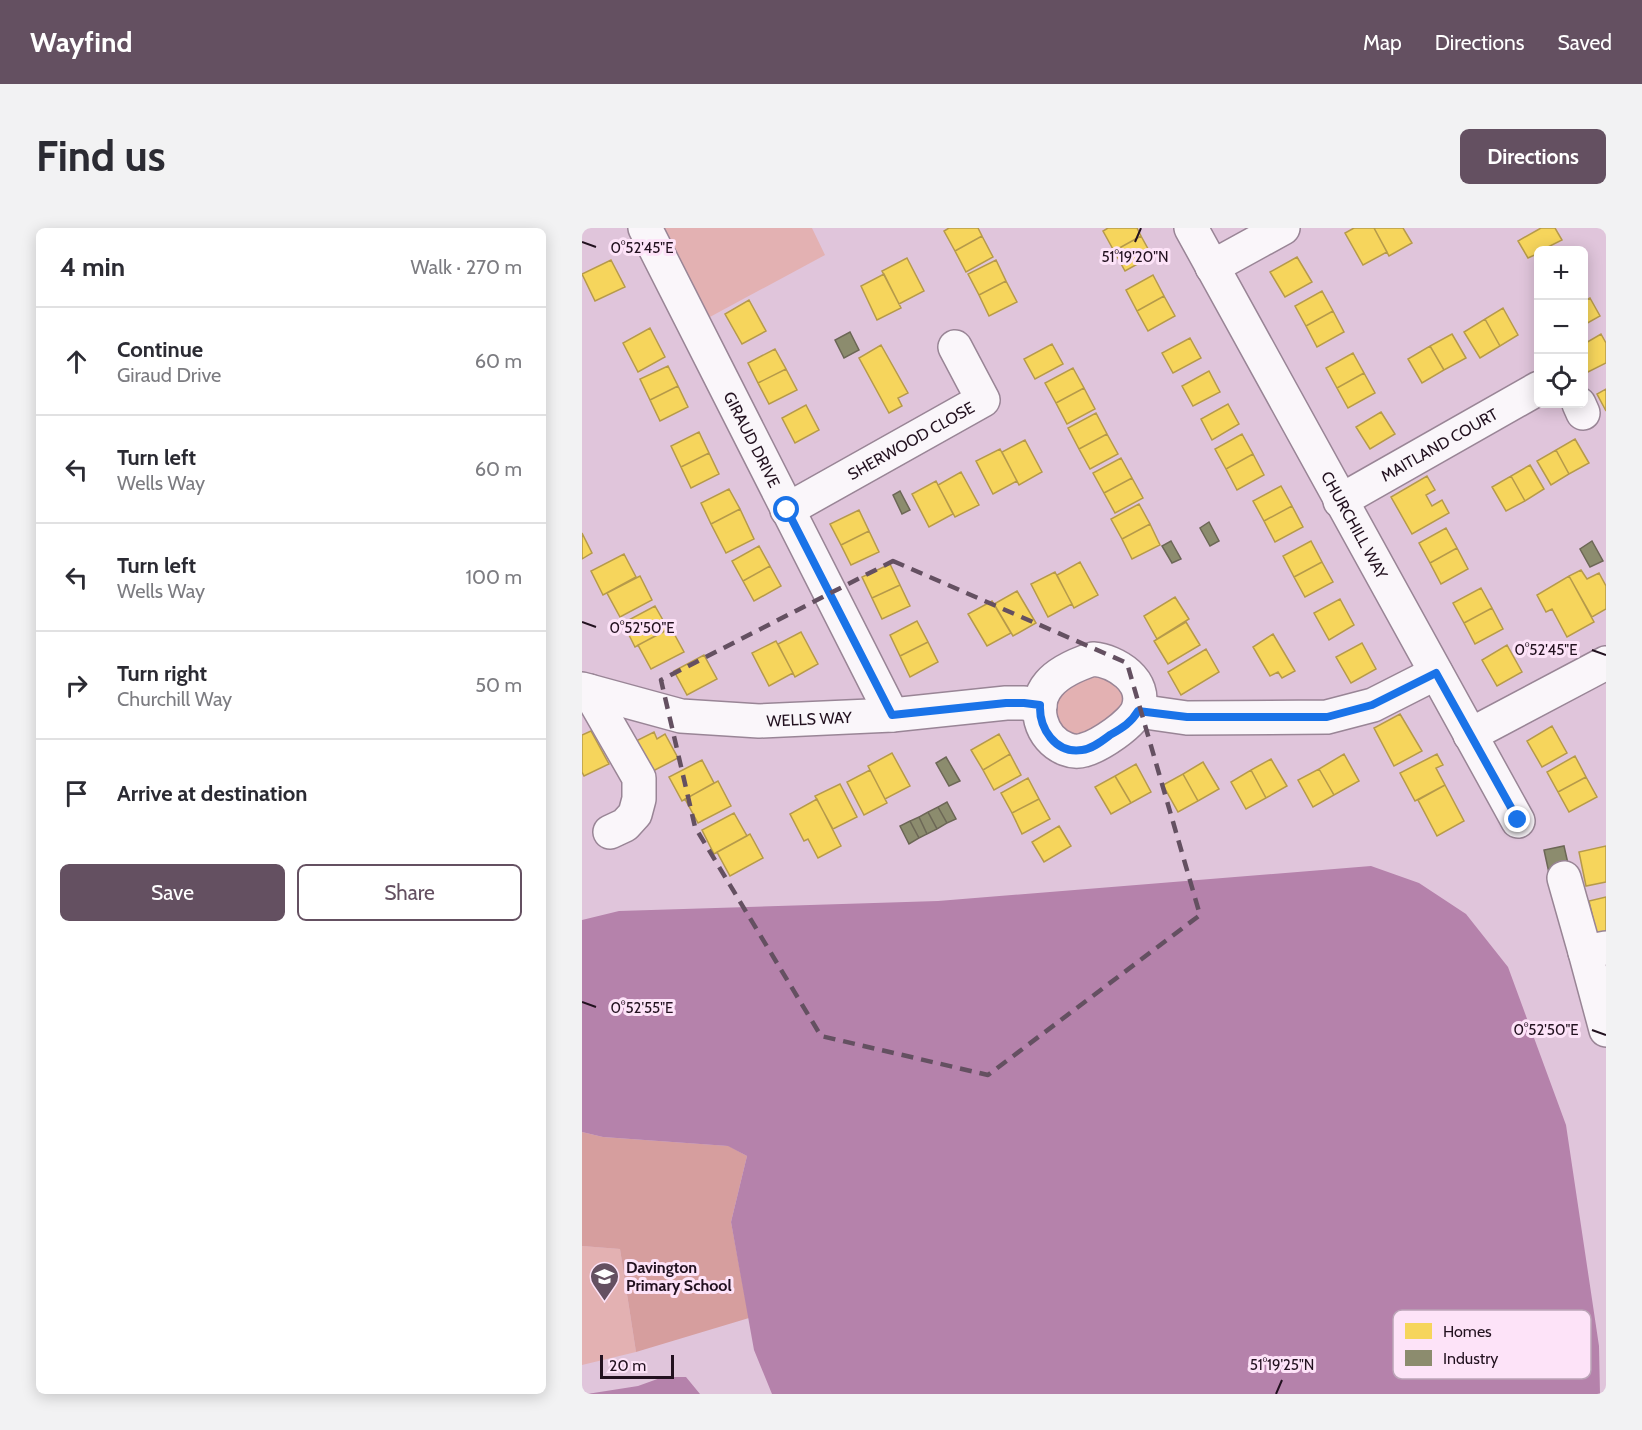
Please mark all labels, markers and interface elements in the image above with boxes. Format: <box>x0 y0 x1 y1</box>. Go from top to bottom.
text: Wayfind <box>30 25 132 59</box>
text: Map <box>1363 30 1402 55</box>
text: Directions <box>1435 30 1524 55</box>
text: Saved <box>1557 30 1612 55</box>
button: Directions <box>1460 129 1606 184</box>
text: Find us <box>36 130 165 182</box>
text: 0°52'45"E <box>610 239 674 257</box>
map controls <box>1534 246 1588 408</box>
button: + <box>1534 246 1588 300</box>
text: 51°19'20"N <box>1101 248 1169 266</box>
text: 4 min <box>60 251 125 283</box>
text: Walk · 270 m <box>410 255 522 279</box>
button: − <box>1534 300 1588 354</box>
text: Continue <box>117 336 203 363</box>
icon: ahead <box>60 345 93 378</box>
text: 60 m <box>475 349 522 373</box>
button: locate <box>1534 354 1588 408</box>
text: Giraud Drive <box>117 363 221 387</box>
street label: GIRAUD DRIVE <box>720 388 784 491</box>
street label: SHERWOOD CLOSE <box>844 397 978 484</box>
street label: MAITLAND COURT <box>1377 404 1501 485</box>
text: Turn left <box>117 444 196 471</box>
icon: left <box>60 453 93 486</box>
text: 60 m <box>475 457 522 481</box>
street label: CHURCHILL WAY <box>1317 468 1392 583</box>
text: Wells Way <box>117 471 205 495</box>
route start <box>773 496 799 522</box>
text: Turn left <box>117 552 196 579</box>
icon: left <box>60 561 93 594</box>
text: 100 m <box>466 565 522 589</box>
text: Wells Way <box>117 579 205 603</box>
text: 0°52'50"E <box>609 619 675 637</box>
text: 0°52'45"E <box>1514 641 1578 659</box>
text: Turn right <box>117 660 207 687</box>
icon: right <box>60 669 93 702</box>
text: 50 m <box>475 673 522 697</box>
text: Churchill Way <box>117 687 232 711</box>
street label: WELLS WAY <box>766 707 853 730</box>
icon: arrive <box>60 777 93 810</box>
text: Arrive at destination <box>117 780 307 807</box>
route end <box>1504 806 1530 832</box>
button: Save <box>60 864 285 921</box>
button: Share <box>297 864 522 921</box>
text: 0°52'55"E <box>611 999 673 1017</box>
text: 0°52'50"E <box>1513 1021 1579 1039</box>
place label: Davington Primary School <box>626 1258 732 1295</box>
school or university icon: Davington Primary School <box>589 1260 621 1302</box>
legend <box>1393 1310 1591 1379</box>
text: Homes <box>1443 1322 1492 1341</box>
text: Industry <box>1443 1349 1498 1368</box>
scale bar <box>600 1352 674 1380</box>
text: 20 m <box>609 1356 646 1375</box>
text: 51°19'25"N <box>1250 1356 1314 1374</box>

